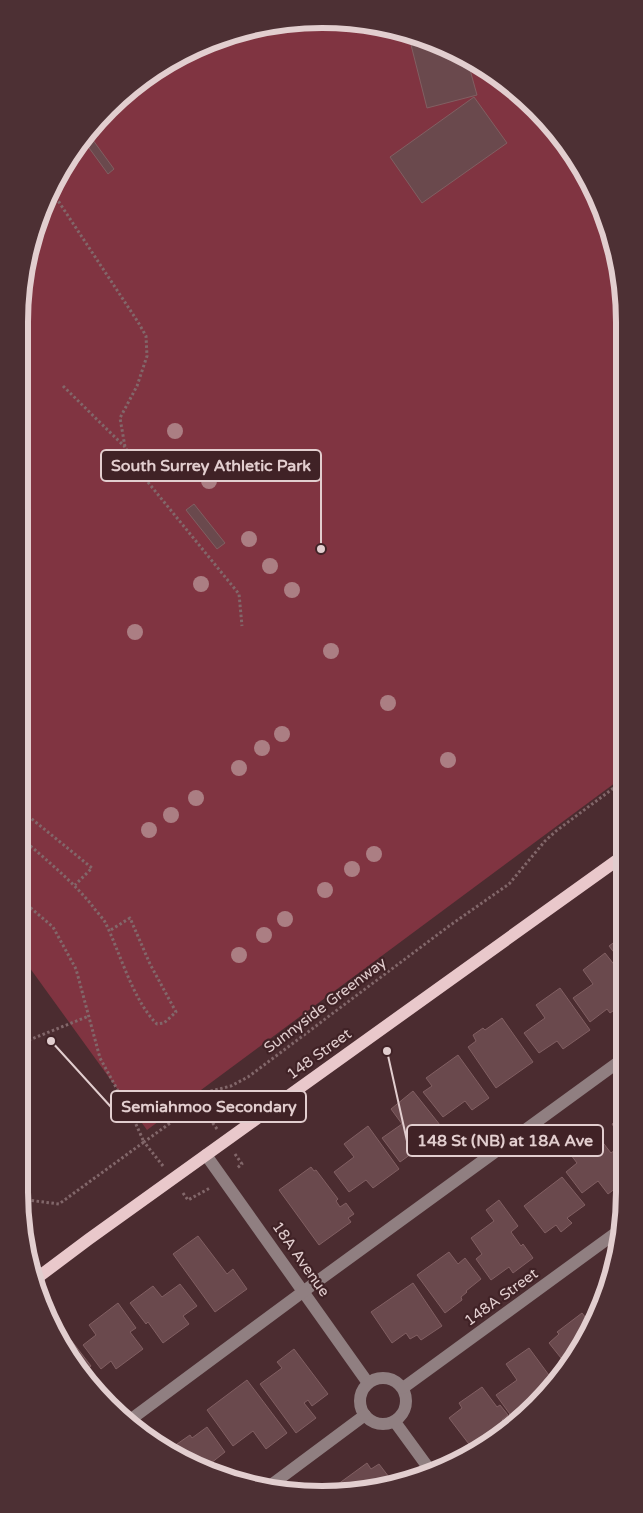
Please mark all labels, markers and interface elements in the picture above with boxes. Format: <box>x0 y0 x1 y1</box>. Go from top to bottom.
callout: South Surrey Athletic Park <box>101 450 321 481</box>
text: South Surrey Athletic Park <box>111 456 311 476</box>
street label: Sunnyside Greenway <box>260 953 390 1057</box>
street label: 148 Street <box>283 1025 355 1083</box>
callout: Semiahmoo Secondary <box>111 1091 306 1122</box>
text: Semiahmoo Secondary <box>121 1097 297 1117</box>
callout: 148 St (NB) at 18A Ave <box>407 1125 603 1156</box>
text: 148 St (NB) at 18A Ave <box>417 1131 593 1151</box>
street label: 18A Avenue <box>268 1218 334 1300</box>
street label: 148A Street <box>461 1264 541 1330</box>

